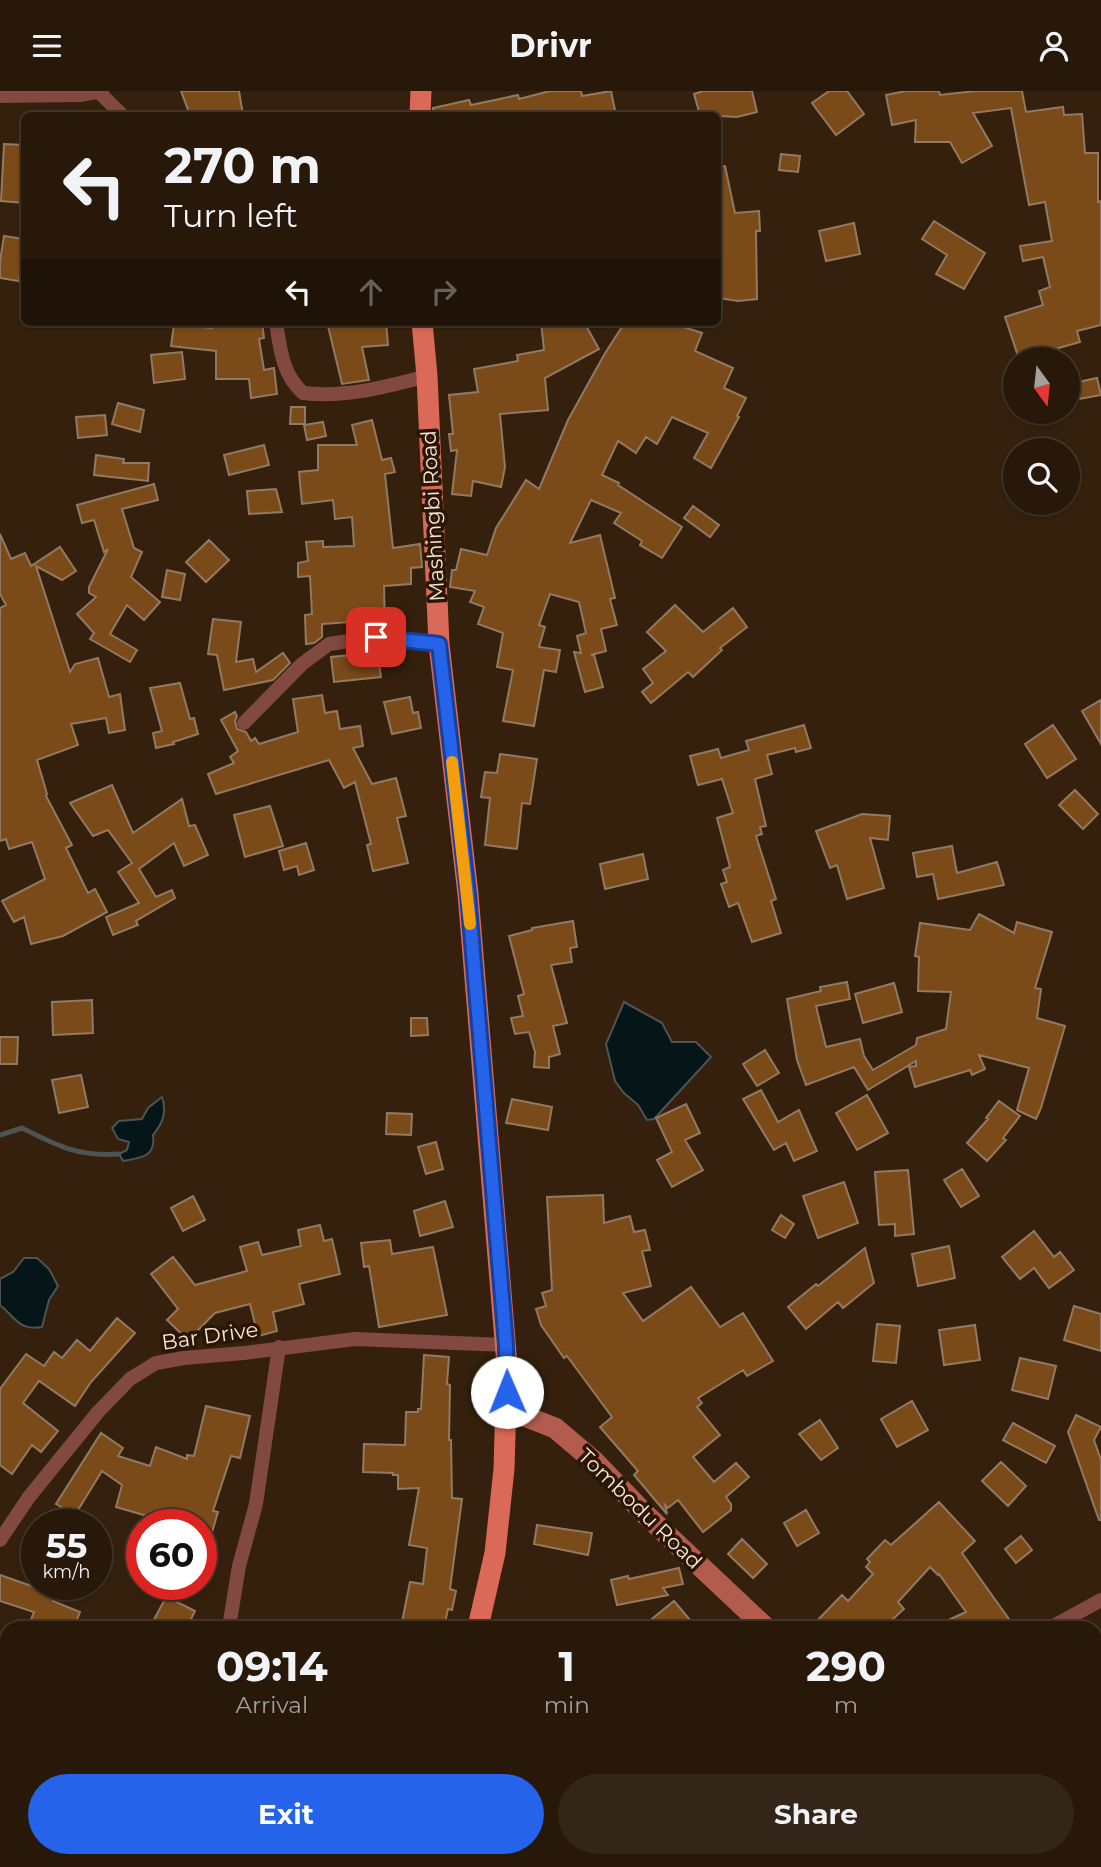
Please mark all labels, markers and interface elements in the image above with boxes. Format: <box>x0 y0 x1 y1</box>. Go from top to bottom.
text: Drivr <box>509 26 592 65</box>
icon: menu <box>28 27 66 65</box>
icon: person <box>1035 27 1073 65</box>
text: 270 m <box>164 136 321 195</box>
icon: left <box>49 140 140 231</box>
text: Turn left <box>164 196 298 235</box>
icon: left <box>279 273 317 311</box>
icon: ahead <box>352 273 390 311</box>
icon: right <box>425 273 463 311</box>
north arrow <box>1003 347 1080 423</box>
map controls <box>1003 347 1080 515</box>
street label: Mashingbi Road <box>416 430 449 602</box>
button: search <box>1003 438 1080 515</box>
pin <box>346 607 406 667</box>
icon: arrive <box>357 618 395 656</box>
street label: Bar Drive <box>160 1316 260 1355</box>
position arrow <box>470 1355 544 1429</box>
street label: Tombodu Road <box>573 1443 707 1574</box>
speed limit sign: 60 <box>126 1509 217 1600</box>
text: 55 <box>46 1524 87 1567</box>
text: km/h <box>42 1561 91 1583</box>
text: 09:14 <box>216 1640 328 1692</box>
text: 1 <box>559 1640 575 1692</box>
text: 290 <box>806 1640 886 1692</box>
text: Arrival <box>236 1691 308 1719</box>
text: min <box>544 1691 590 1719</box>
text: m <box>834 1691 858 1719</box>
button: Exit <box>28 1774 544 1854</box>
button: Share <box>558 1774 1074 1854</box>

